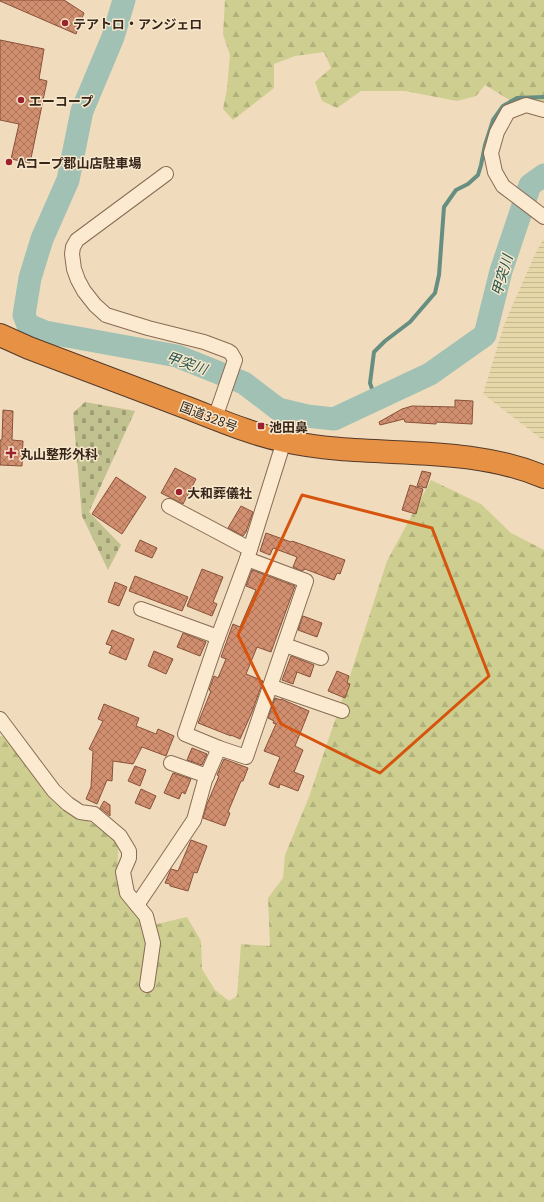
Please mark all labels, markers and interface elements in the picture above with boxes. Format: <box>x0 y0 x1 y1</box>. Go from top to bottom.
place label: テアトロ・アンジェロ <box>73 14 202 33</box>
marker: テアトロ・アンジェロ <box>60 18 70 28</box>
place label: エーコープ <box>29 91 93 110</box>
marker: エーコープ <box>16 95 26 105</box>
place label: Aコープ郡山店駐車場 <box>16 153 142 172</box>
marker: Aコープ郡山店駐車場 <box>4 157 14 167</box>
water label: 甲突川 <box>486 250 517 298</box>
water label: 甲突川 <box>164 346 212 379</box>
street label: 国道328号 <box>177 396 241 436</box>
place label: 池田鼻 <box>269 417 308 436</box>
marker: 池田鼻 <box>256 421 266 431</box>
place label: 丸山整形外科 <box>20 444 98 463</box>
marker: 丸山整形外科 <box>5 447 17 459</box>
place label: 大和葬儀社 <box>187 483 252 502</box>
marker: 大和葬儀社 <box>174 487 184 497</box>

